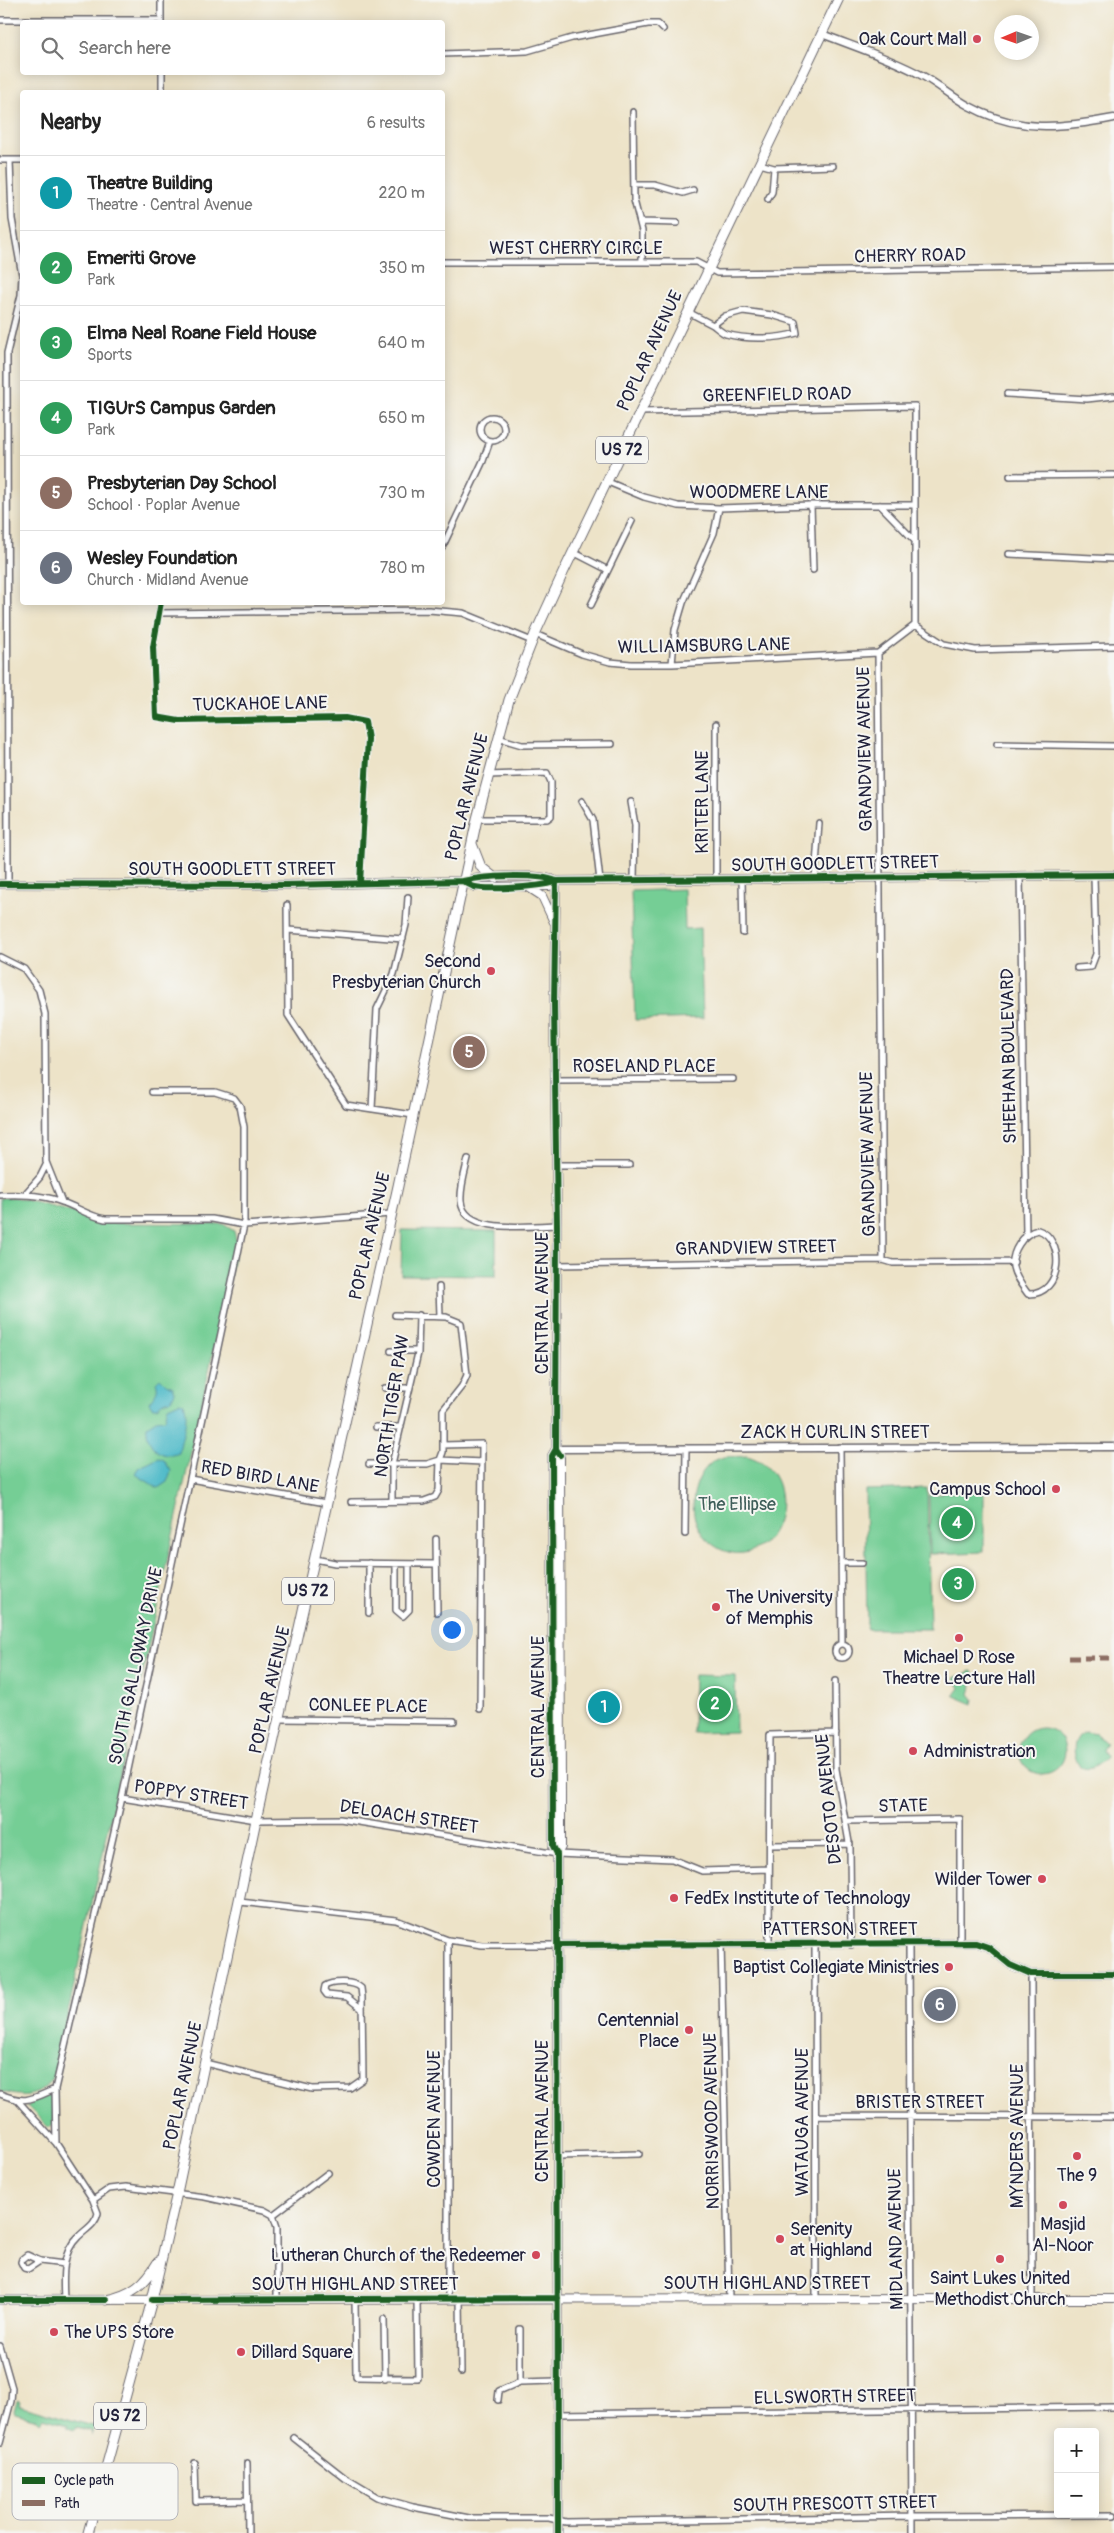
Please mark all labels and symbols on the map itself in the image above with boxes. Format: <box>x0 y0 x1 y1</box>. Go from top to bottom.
north arrow <box>994 15 1039 60</box>
place label: Oak Court Mall <box>858 28 967 51</box>
marker: Oak Court Mall <box>971 33 983 45</box>
street label: WEST CHERRY CIRCLE <box>489 237 663 260</box>
street label: CHERRY ROAD <box>854 244 966 268</box>
street label: POPLAR AVENUE <box>612 287 688 415</box>
street label: GREENFIELD ROAD <box>702 382 852 408</box>
road number: US 72 <box>596 436 648 464</box>
street label: WOODMERE LANE <box>690 481 828 504</box>
street label: WILLIAMSBURG LANE <box>617 633 791 659</box>
street label: GRANDVIEW AVENUE <box>852 666 878 832</box>
street label: TUCKAHOE LANE <box>192 691 328 717</box>
street label: POPLAR AVENUE <box>440 731 494 863</box>
street label: KRITER LANE <box>691 750 714 854</box>
street label: SOUTH GOODLETT STREET <box>731 851 939 877</box>
street label: SOUTH GOODLETT STREET <box>128 858 336 881</box>
place label: Second Presbyterian Church <box>332 950 481 994</box>
marker: Second Presbyterian Church <box>485 965 497 977</box>
street label: SHEEHAN BOULEVARD <box>996 968 1022 1144</box>
pin: 5 <box>453 1033 485 1071</box>
street label: ROSELAND PLACE <box>572 1055 716 1078</box>
street label: GRANDVIEW AVENUE <box>855 1071 881 1237</box>
street label: POPLAR AVENUE <box>344 1170 396 1302</box>
street label: CENTRAL AVENUE <box>531 1232 554 1374</box>
street label: GRANDVIEW STREET <box>675 1235 837 1261</box>
street label: NORTH TIGER PAW <box>369 1333 415 1479</box>
street label: ZACK H CURLIN STREET <box>740 1421 930 1444</box>
street label: RED BIRD LANE <box>199 1455 321 1499</box>
place label: Campus School <box>929 1478 1046 1501</box>
marker: Campus School <box>1050 1483 1062 1495</box>
park label: The Ellipse <box>698 1493 776 1516</box>
pin: 4 <box>941 1504 973 1542</box>
street label: SOUTH GALLOWAY DRIVE <box>104 1565 168 1767</box>
pin: 3 <box>942 1565 974 1603</box>
road number: US 72 <box>282 1578 334 1604</box>
place label: The University of Memphis <box>726 1586 833 1630</box>
marker: The University of Memphis <box>710 1601 722 1613</box>
your location <box>439 1617 465 1643</box>
street label: POPLAR AVENUE <box>244 1624 296 1756</box>
marker: Michael D Rose Theatre Lecture Hall <box>953 1632 965 1644</box>
street label: CENTRAL AVENUE <box>527 1636 550 1778</box>
place label: Michael D Rose Theatre Lecture Hall <box>883 1646 1035 1690</box>
pin: 2 <box>699 1685 731 1723</box>
pin: 1 <box>588 1688 620 1726</box>
street label: CONLEE PLACE <box>308 1693 428 1719</box>
street label: DESOTO AVENUE <box>811 1733 847 1865</box>
place label: Administration <box>923 1740 1036 1763</box>
marker: Administration <box>907 1745 919 1757</box>
street label: POPPY STREET <box>132 1775 250 1815</box>
street label: STATE <box>878 1794 928 1818</box>
street label: DELOACH STREET <box>338 1795 480 1839</box>
place label: Wilder Tower <box>935 1868 1033 1891</box>
marker: Wilder Tower <box>1036 1873 1048 1885</box>
place label: FedEx Institute of Technology <box>684 1887 911 1910</box>
marker: FedEx Institute of Technology <box>668 1892 680 1904</box>
street label: PATTERSON STREET <box>762 1918 918 1941</box>
place label: Baptist Collegiate Ministries <box>733 1956 939 1979</box>
marker: Baptist Collegiate Ministries <box>943 1961 955 1973</box>
pin: 6 <box>924 1986 956 2024</box>
place label: Centennial Place <box>597 2009 679 2053</box>
street label: POPLAR AVENUE <box>158 2020 208 2152</box>
marker: Centennial Place <box>683 2024 695 2036</box>
street label: NORRISWOOD AVENUE <box>699 2032 725 2210</box>
street label: CENTRAL AVENUE <box>531 2040 554 2182</box>
street label: WATAUGA AVENUE <box>791 2048 814 2196</box>
street label: COWDEN AVENUE <box>423 2050 446 2188</box>
street label: MYNDERS AVENUE <box>1006 2064 1029 2208</box>
street label: BRISTER STREET <box>855 2091 985 2114</box>
marker: The 9 <box>1071 2150 1083 2162</box>
place label: The 9 <box>1057 2164 1097 2187</box>
street label: MIDLAND AVENUE <box>883 2168 909 2310</box>
marker: Masjid Al-Noor <box>1057 2199 1069 2211</box>
place label: Masjid Al-Noor <box>1032 2213 1094 2257</box>
place label: Serenity at Highland <box>790 2218 872 2262</box>
marker: Serenity at Highland <box>774 2233 786 2245</box>
place label: Lutheran Church of the Redeemer <box>271 2244 527 2267</box>
marker: Lutheran Church of the Redeemer <box>530 2249 542 2261</box>
marker: Saint Lukes United Methodist Church <box>994 2253 1006 2265</box>
place label: Saint Lukes United Methodist Church <box>930 2267 1070 2311</box>
street label: SOUTH HIGHLAND STREET <box>663 2272 871 2295</box>
street label: SOUTH HIGHLAND STREET <box>251 2273 459 2296</box>
place label: The UPS Store <box>64 2321 174 2344</box>
marker: The UPS Store <box>48 2326 60 2338</box>
place label: Dillard Square <box>251 2341 353 2364</box>
marker: Dillard Square <box>235 2346 247 2358</box>
street label: ELLSWORTH STREET <box>754 2384 916 2410</box>
road number: US 72 <box>94 2402 146 2430</box>
legend <box>12 2463 178 2520</box>
text: Cycle path <box>54 2472 114 2489</box>
street label: SOUTH PRESCOTT STREET <box>732 2491 938 2517</box>
text: Path <box>54 2495 79 2512</box>

